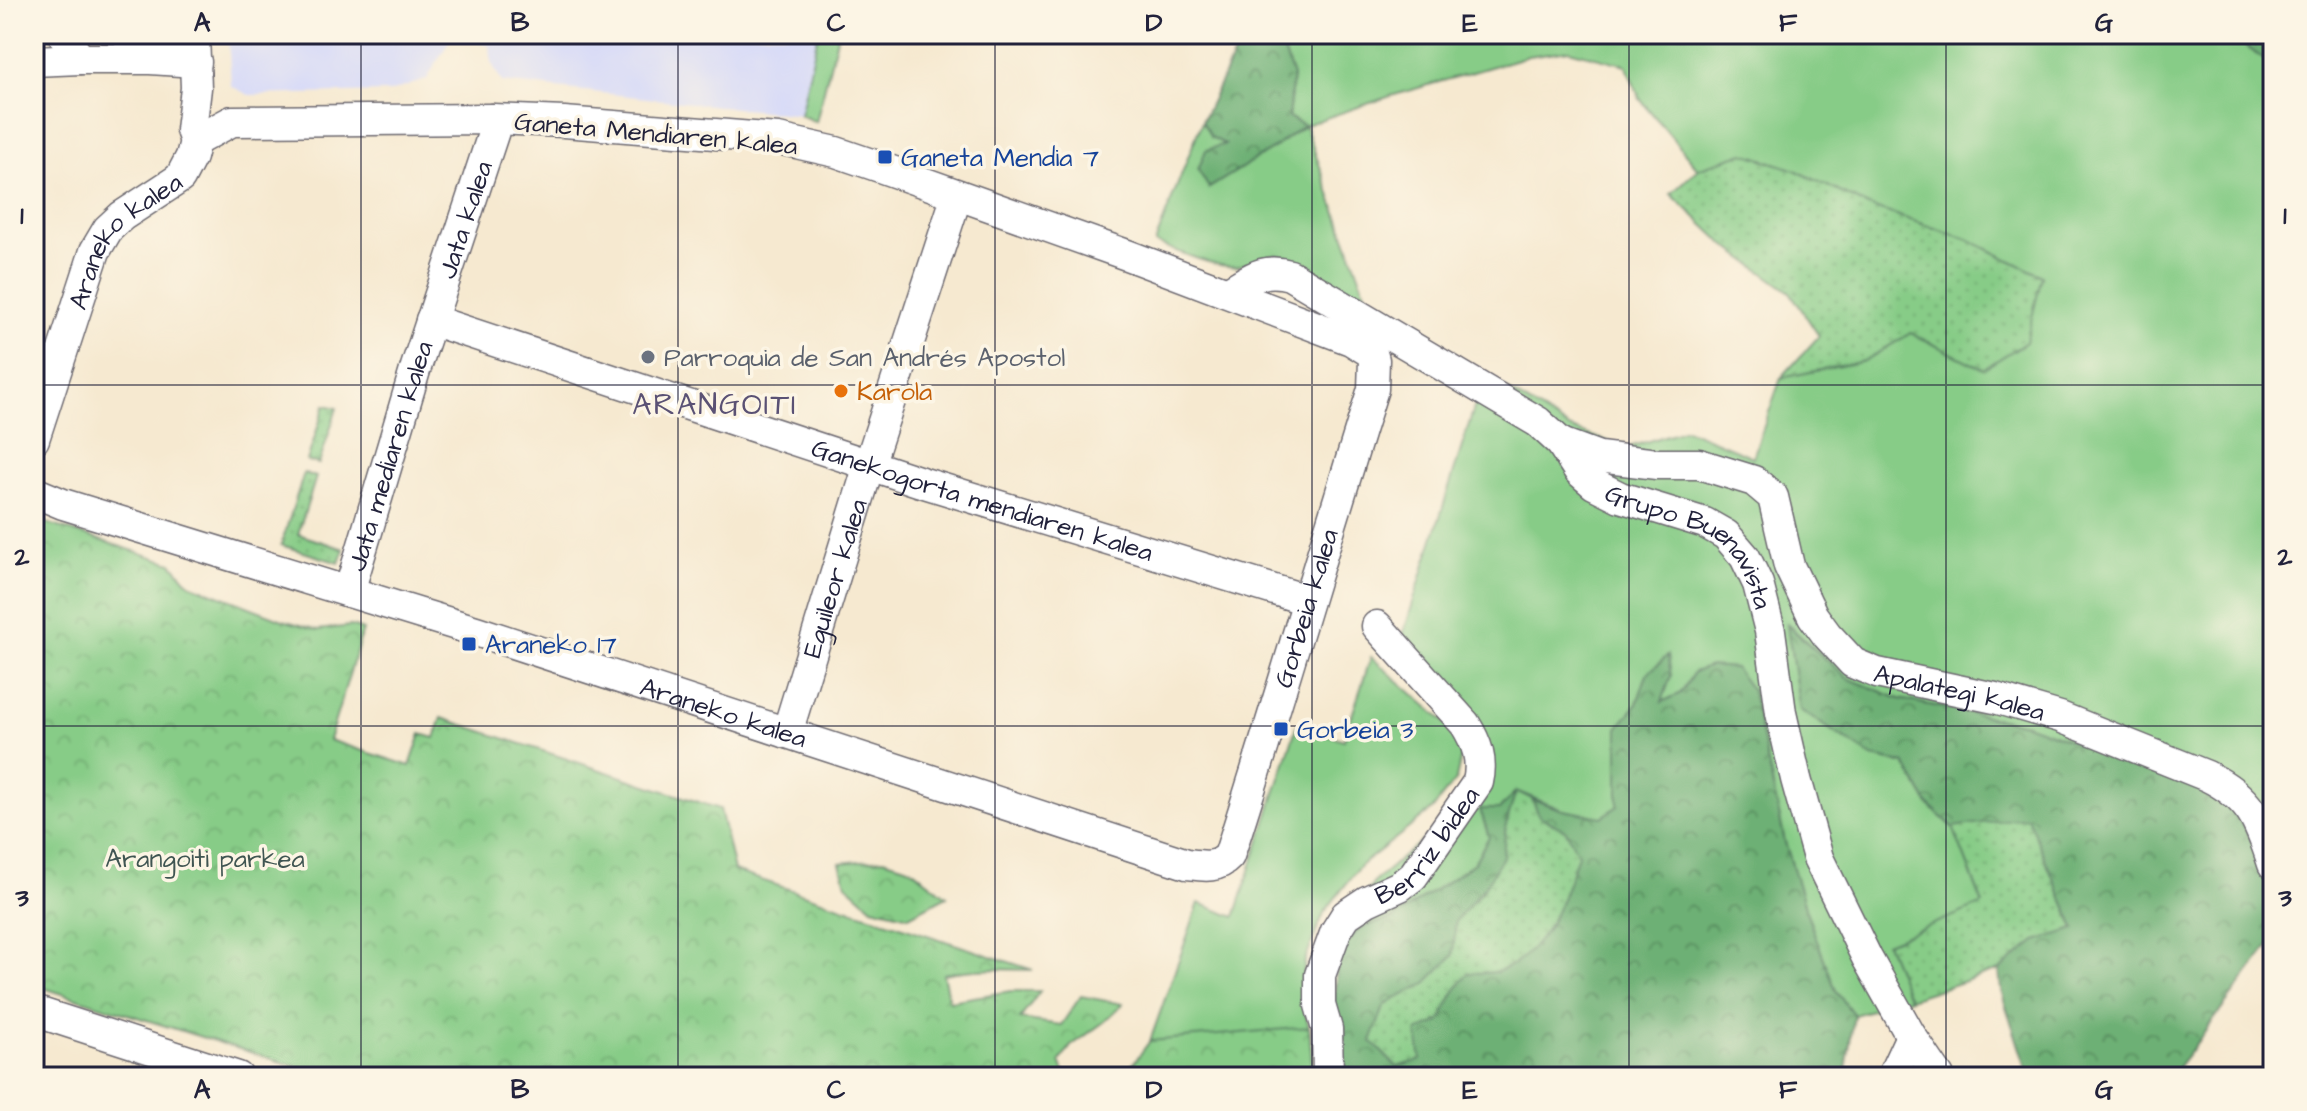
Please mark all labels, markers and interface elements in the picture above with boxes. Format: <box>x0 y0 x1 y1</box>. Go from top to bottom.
text: A <box>194 5 211 41</box>
text: B <box>511 5 530 41</box>
text: C <box>827 5 846 41</box>
text: D <box>1146 5 1163 41</box>
text: E <box>1462 5 1478 41</box>
text: F <box>1779 5 1798 41</box>
text: G <box>2095 5 2113 41</box>
street label: Ganeta Mendiaren kalea <box>513 104 799 164</box>
place label: Ganeta Mendia 7 <box>901 140 1099 176</box>
marker: Ganeta Mendia 7 <box>876 148 894 166</box>
street label: Jata kalea <box>429 156 502 283</box>
street label: Araneko kalea <box>60 164 189 314</box>
text: 1 <box>20 198 24 234</box>
text: 1 <box>2283 198 2287 234</box>
street label: Jata mediaren kalea <box>339 337 442 576</box>
place label: Parroquia de San Andrés Apostol <box>664 340 1065 376</box>
marker: Parroquia de San Andrés Apostol <box>639 348 657 366</box>
place label: Karola <box>857 374 932 410</box>
marker: Karola <box>832 382 850 400</box>
district label: ARANGOITI <box>632 384 798 426</box>
street label: Ganekogorta mendiaren kalea <box>807 430 1157 571</box>
street label: Grupo Buenavista <box>1599 475 1781 613</box>
street label: Eguileor kalea <box>794 495 877 662</box>
street label: Gorbeia kalea <box>1266 525 1348 692</box>
text: 2 <box>14 539 30 575</box>
text: 2 <box>2277 539 2293 575</box>
place label: Araneko 17 <box>485 627 617 663</box>
marker: Araneko 17 <box>460 635 478 653</box>
street label: Apalategi kalea <box>1870 656 2049 731</box>
street label: Araneko kalea <box>635 669 811 757</box>
place label: Gorbeia 3 <box>1297 712 1413 748</box>
marker: Gorbeia 3 <box>1272 720 1290 738</box>
street label: Berriz bidea <box>1369 780 1489 914</box>
park label: Arangoiti parkea <box>105 841 305 879</box>
text: 3 <box>14 880 29 916</box>
text: 3 <box>2277 880 2292 916</box>
text: A <box>194 1072 211 1108</box>
text: B <box>511 1072 530 1108</box>
text: C <box>827 1072 846 1108</box>
text: D <box>1146 1072 1163 1108</box>
text: E <box>1462 1072 1478 1108</box>
text: F <box>1779 1072 1798 1108</box>
text: G <box>2095 1072 2113 1108</box>

